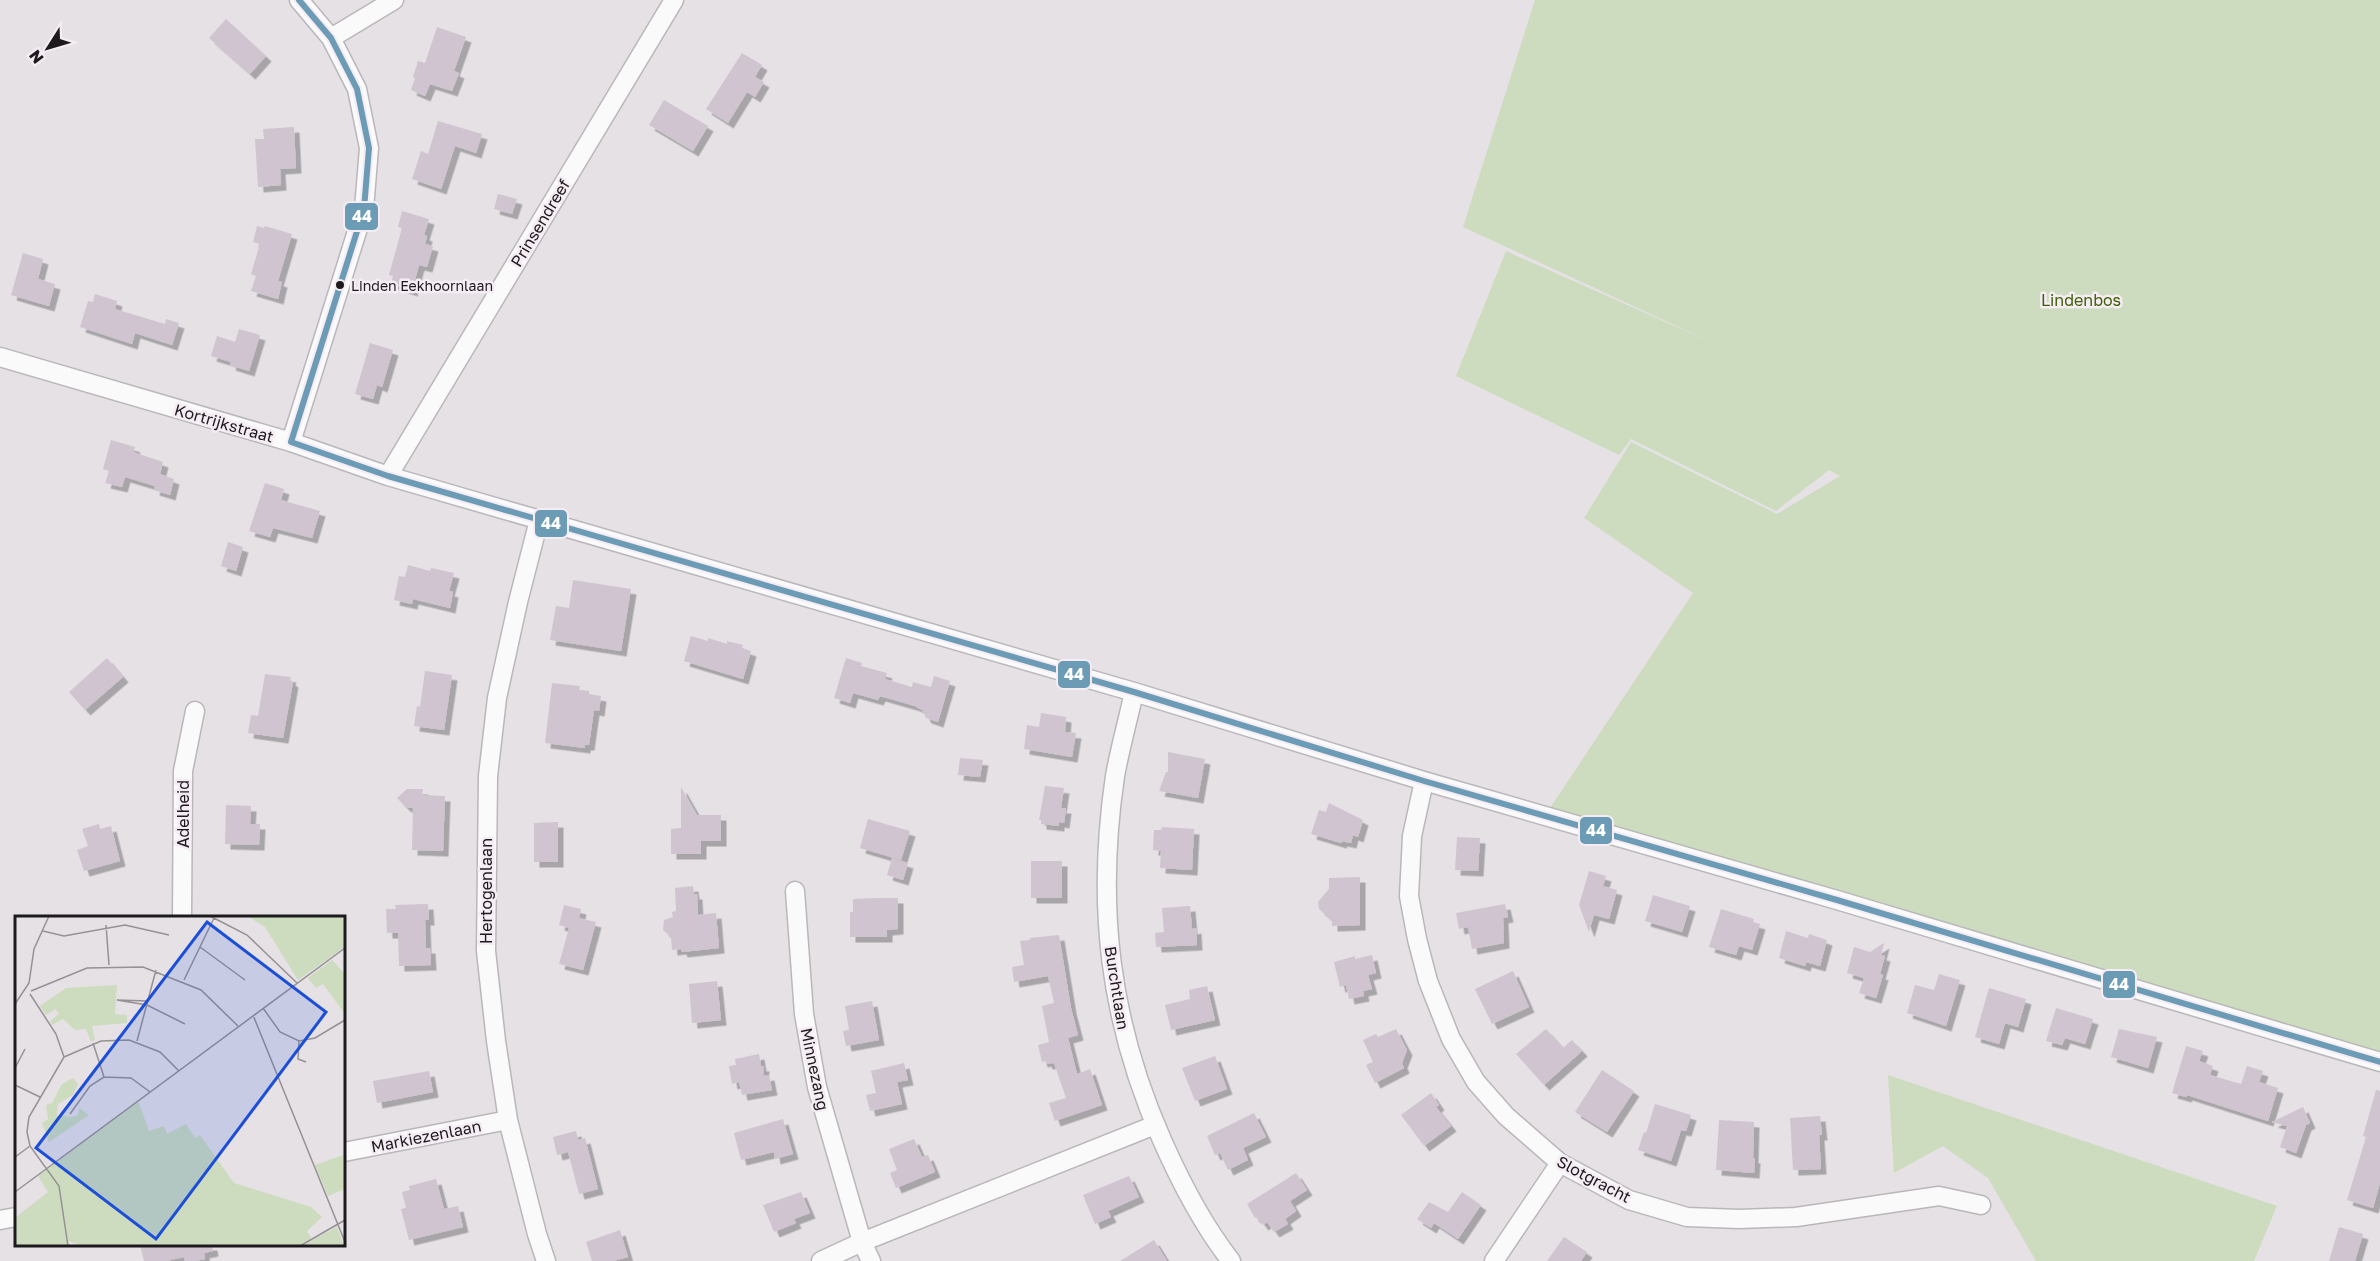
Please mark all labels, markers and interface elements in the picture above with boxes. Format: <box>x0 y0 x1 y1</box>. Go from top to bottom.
north arrow <box>18 18 78 78</box>
text: N <box>24 46 48 68</box>
street label: Prinsendreef <box>506 175 574 270</box>
line badge: 44 <box>344 202 379 231</box>
text: 44 <box>352 206 372 226</box>
place label: Linden Eekhoornlaan <box>351 277 493 294</box>
marker: Linden Eekhoornlaan <box>334 279 346 291</box>
park label: Lindenbos <box>2041 290 2121 310</box>
street label: Kortrijkstraat <box>172 399 276 447</box>
line badge: 44 <box>534 509 568 538</box>
text: 44 <box>541 513 561 533</box>
line badge: 44 <box>1057 660 1091 689</box>
text: 44 <box>1064 664 1084 684</box>
street label: Adelheid <box>173 780 193 848</box>
line badge: 44 <box>1579 816 1613 845</box>
text: 44 <box>1586 820 1606 840</box>
street label: Hertogenlaan <box>476 838 496 944</box>
inset map <box>15 916 345 1246</box>
street label: Burchtlaan <box>1101 945 1133 1031</box>
line badge: 44 <box>2102 970 2136 999</box>
text: 44 <box>2109 974 2129 994</box>
street label: Minnezang <box>796 1026 834 1112</box>
street label: Markiezenlaan <box>369 1116 483 1156</box>
street label: Slotgracht <box>1554 1151 1634 1207</box>

